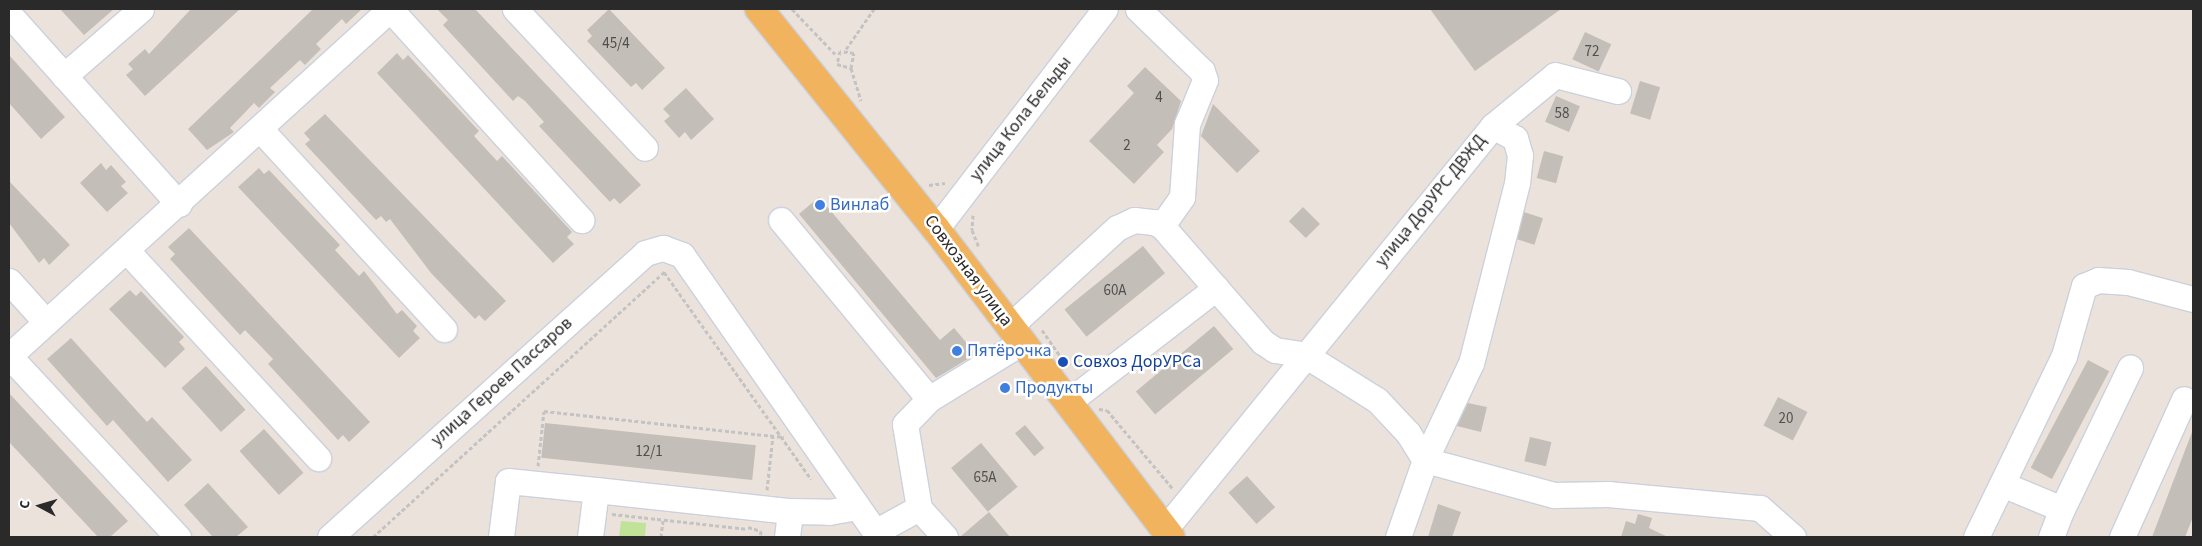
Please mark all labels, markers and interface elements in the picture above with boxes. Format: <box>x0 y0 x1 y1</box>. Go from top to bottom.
house number: 45/4 <box>602 35 630 53</box>
house number: 72 <box>1585 43 1599 61</box>
street label: улица Кола Бельды <box>966 52 1076 186</box>
house number: 4 <box>1155 89 1163 107</box>
house number: 58 <box>1555 105 1569 123</box>
street label: улица ДорУРС ДВЖД <box>1371 130 1491 272</box>
house number: 2 <box>1123 137 1131 155</box>
place label: Винлаб <box>830 194 889 216</box>
marker: Винлаб <box>814 199 826 211</box>
street label: Совхозная улица <box>919 211 1017 331</box>
house number: 60А <box>1103 282 1127 300</box>
street label: улица Героев Пассаров <box>427 313 577 451</box>
place label: Пятёрочка <box>967 340 1052 362</box>
marker: Пятёрочка <box>951 345 963 357</box>
place label: Совхоз ДорУPCа <box>1073 351 1201 373</box>
marker: Совхоз ДорУPCа <box>1057 356 1069 368</box>
place label: Продукты <box>1015 377 1093 399</box>
marker: Продукты <box>999 382 1011 394</box>
house number: 20 <box>1779 410 1793 428</box>
house number: 12/1 <box>635 443 663 461</box>
house number: 65А <box>973 469 997 487</box>
north arrow <box>15 481 65 531</box>
text: С <box>15 499 35 510</box>

